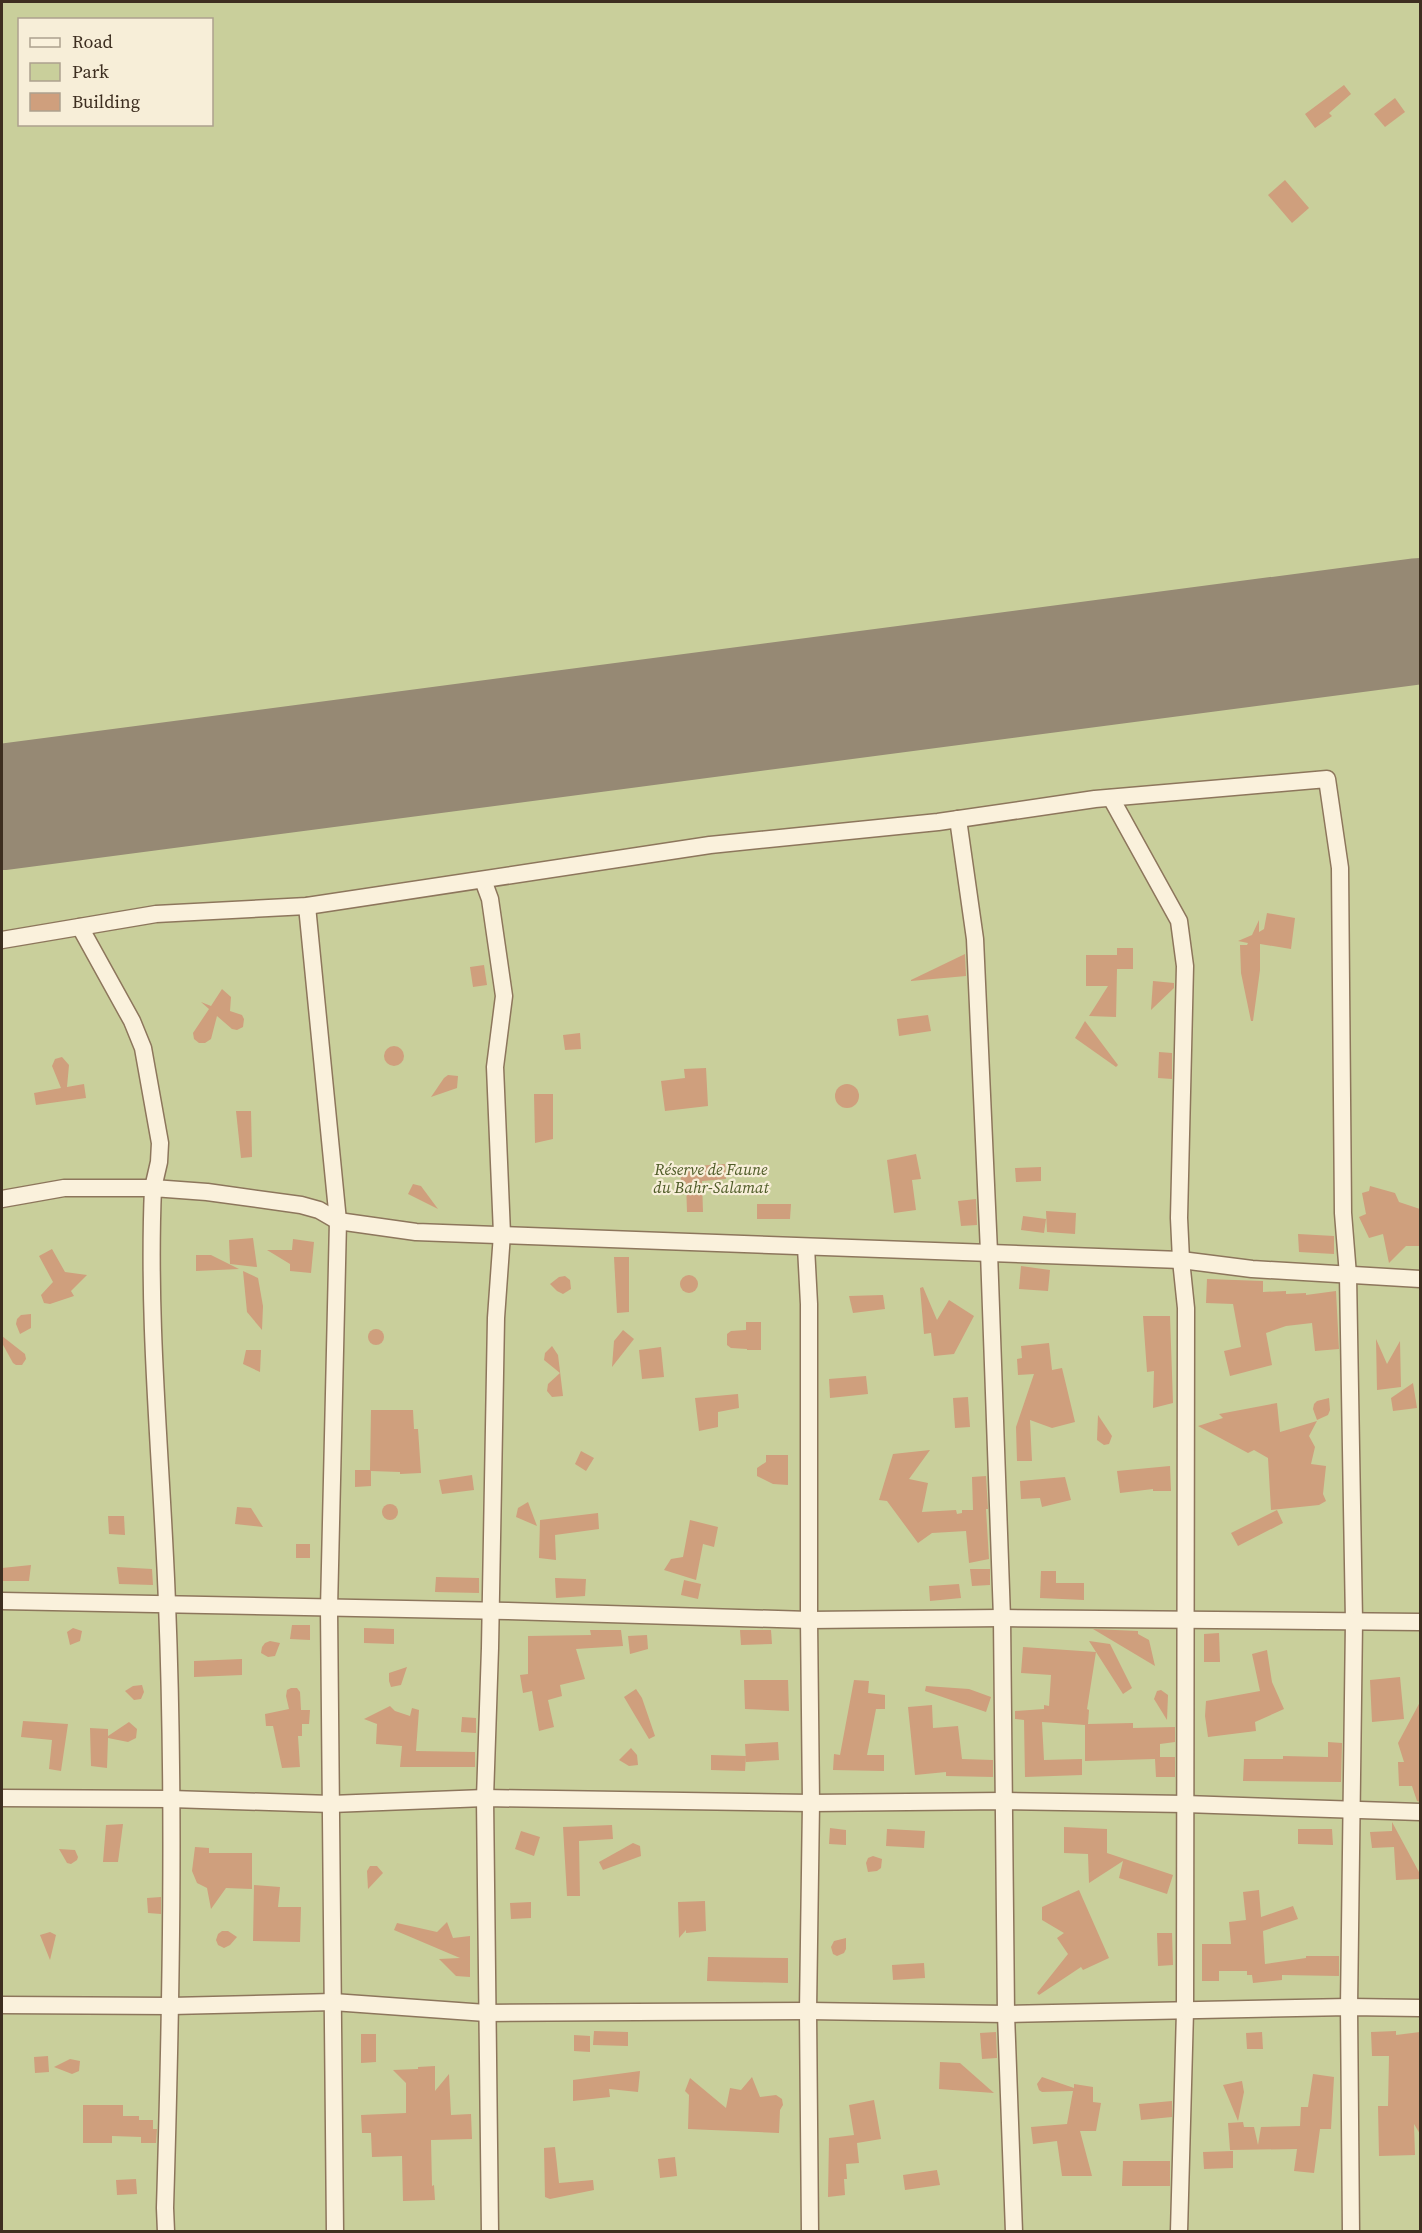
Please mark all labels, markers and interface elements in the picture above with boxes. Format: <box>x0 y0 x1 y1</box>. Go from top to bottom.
legend <box>18 18 213 126</box>
text: Road <box>72 29 113 54</box>
text: Park <box>72 59 109 84</box>
text: Building <box>72 89 140 114</box>
park label: Réserve de Faune du Bahr-Salamat <box>653 1158 769 1198</box>

